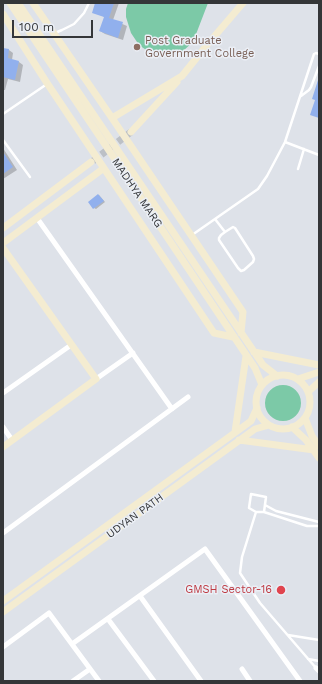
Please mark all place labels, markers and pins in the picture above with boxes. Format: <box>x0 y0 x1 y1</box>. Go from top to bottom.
place label: Post Graduate Government College <box>145 34 254 60</box>
marker: Post Graduate Government College <box>132 42 142 52</box>
place label: GMSH Sector-16 <box>185 583 272 597</box>
marker: GMSH Sector-16 <box>275 584 287 596</box>

